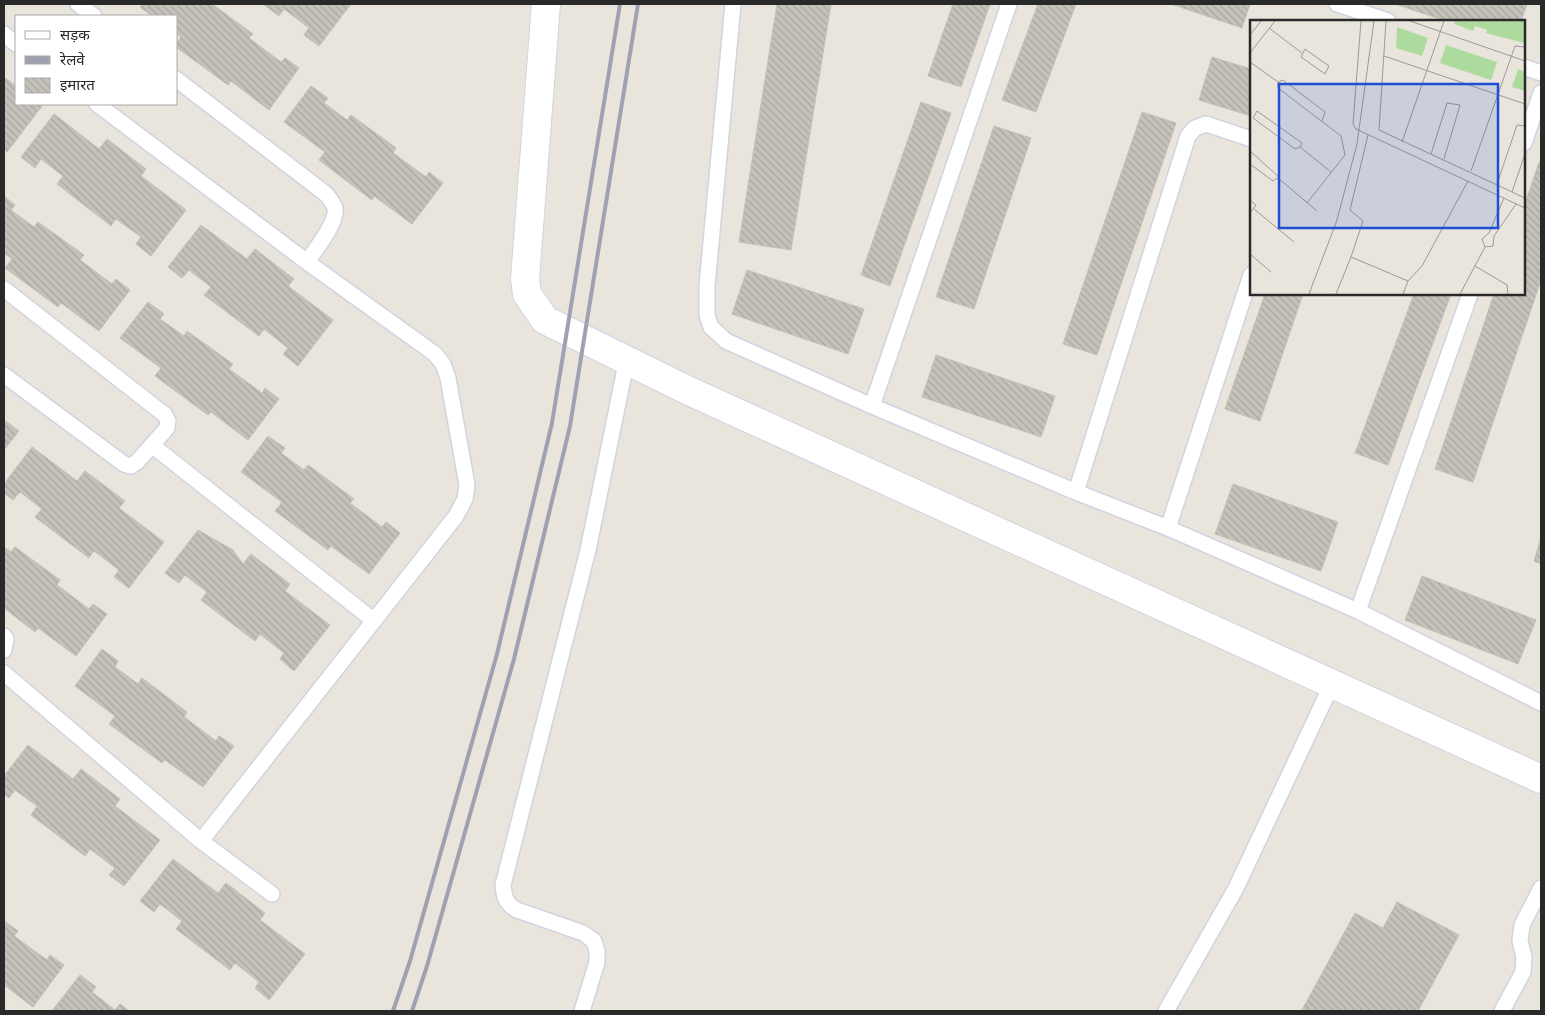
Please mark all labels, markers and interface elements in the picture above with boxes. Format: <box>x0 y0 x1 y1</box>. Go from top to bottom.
legend <box>15 15 178 105</box>
inset map <box>1250 20 1525 295</box>
text: सड़क <box>60 25 90 43</box>
text: रेलवे <box>59 50 85 68</box>
text: इमारत <box>60 75 95 93</box>

